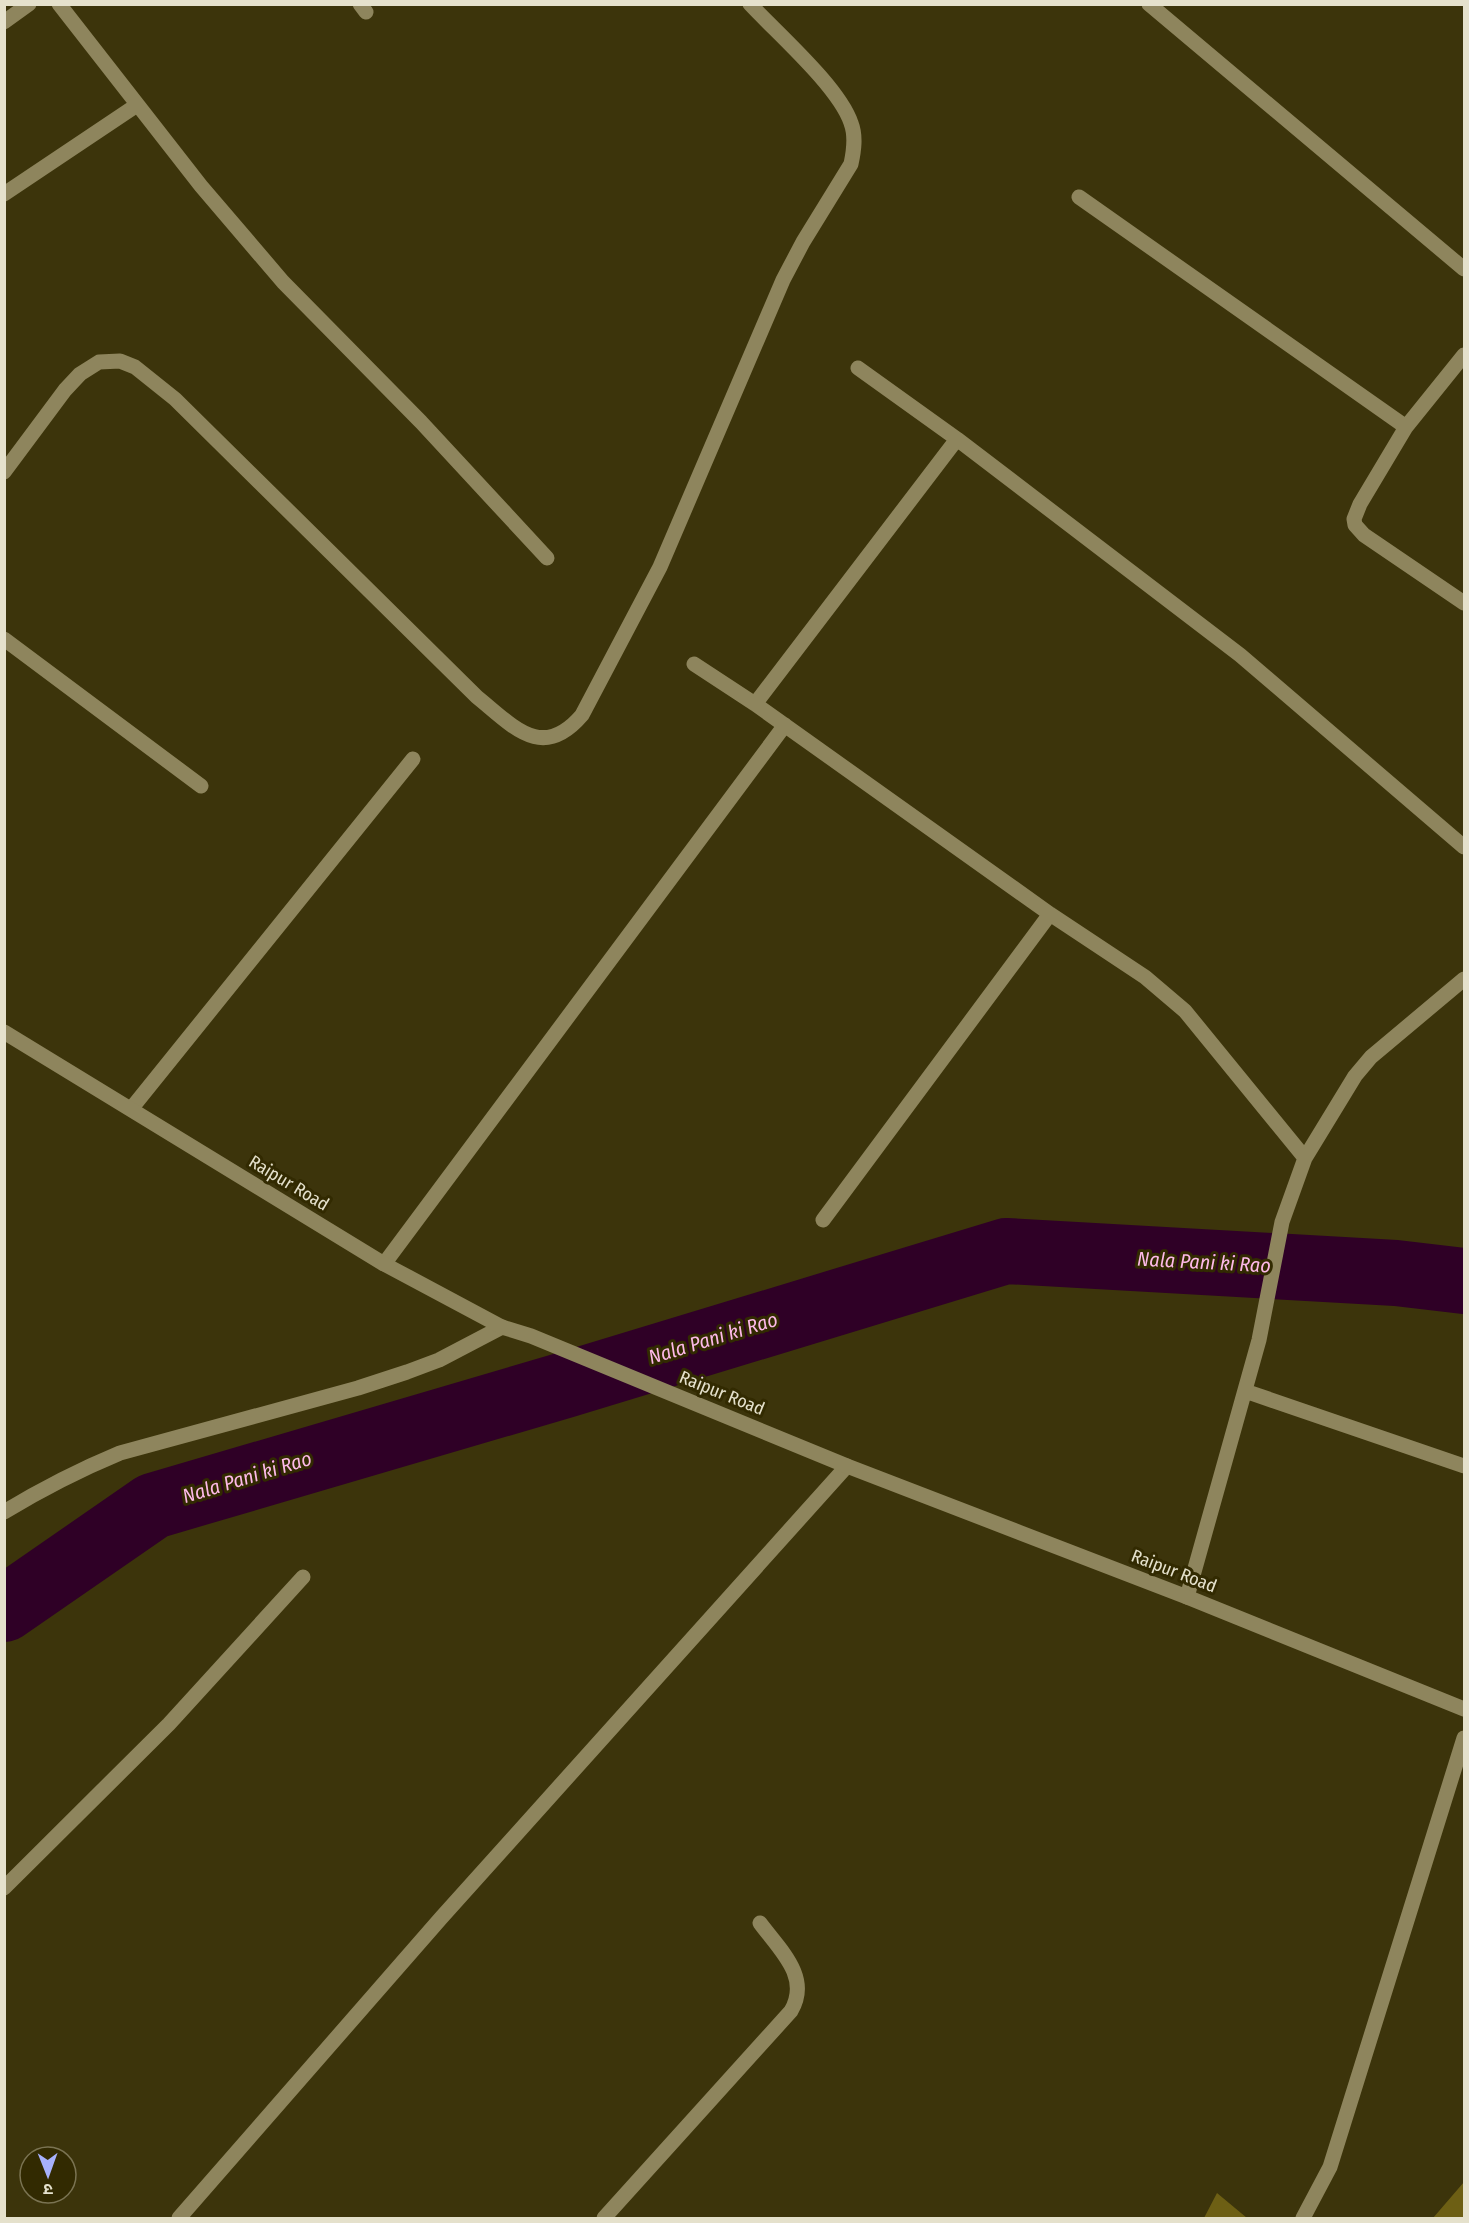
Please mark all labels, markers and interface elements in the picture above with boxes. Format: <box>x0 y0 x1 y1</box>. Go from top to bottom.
street label: Raipur Road <box>245 1150 333 1216</box>
water label: Nala Pani ki Rao <box>1137 1247 1271 1277</box>
water label: Nala Pani ki Rao <box>646 1307 780 1369</box>
street label: Raipur Road <box>676 1366 768 1420</box>
water label: Nala Pani ki Rao <box>180 1446 314 1508</box>
street label: Raipur Road <box>1128 1545 1220 1597</box>
north arrow <box>18 2145 78 2205</box>
text: उ <box>43 2180 53 2199</box>

